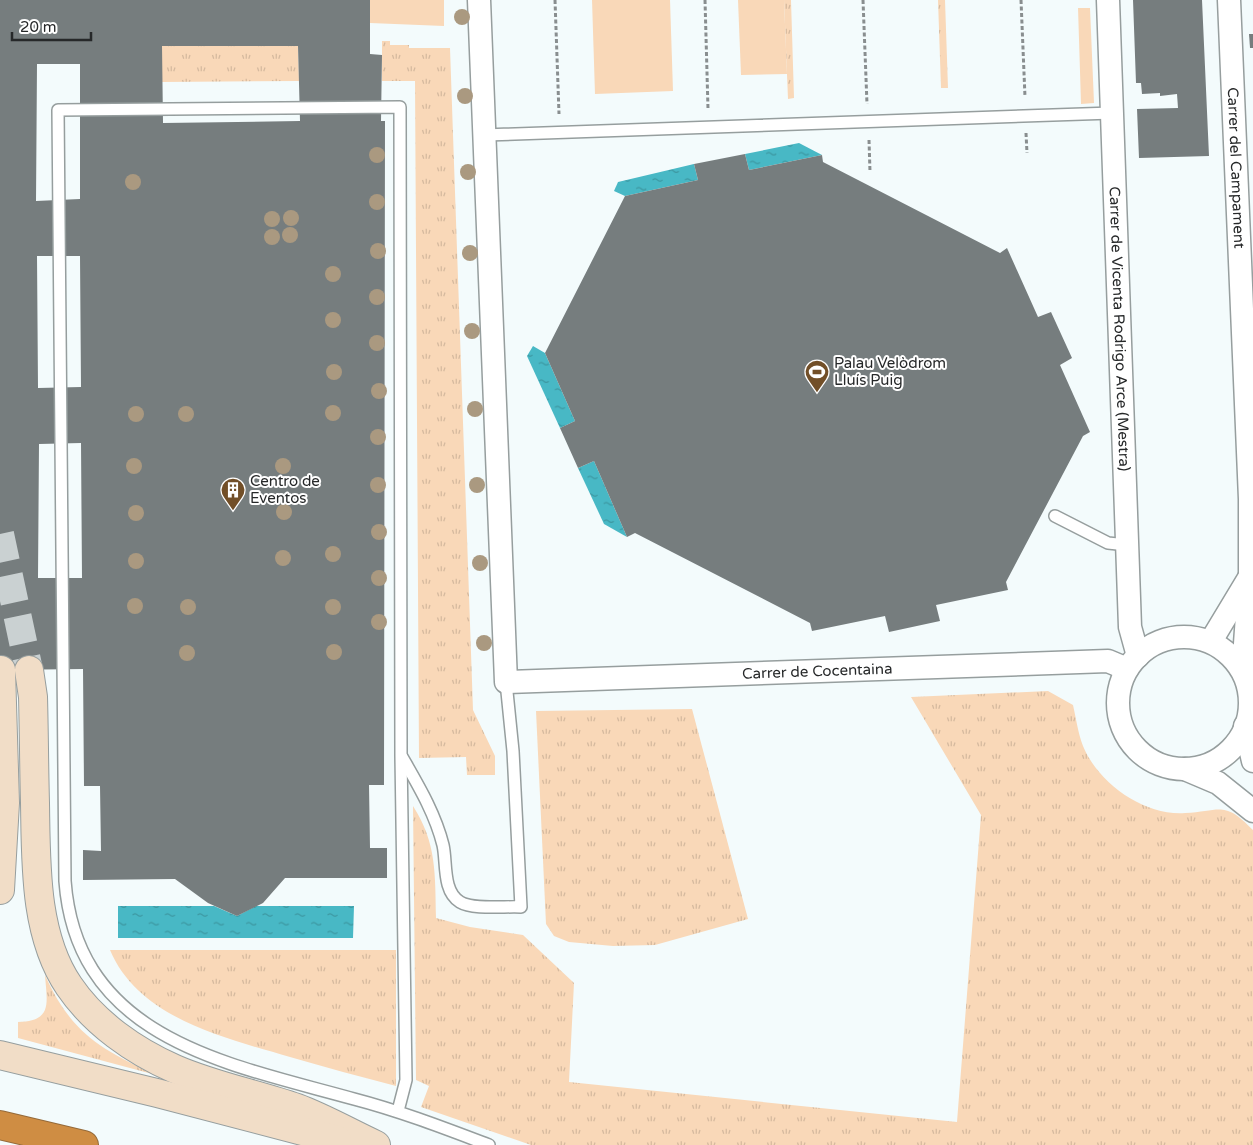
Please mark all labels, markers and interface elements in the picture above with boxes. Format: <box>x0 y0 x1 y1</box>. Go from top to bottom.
scale bar <box>12 10 91 42</box>
text: 20 m <box>20 18 57 36</box>
street label: Carrer del Campament <box>1224 87 1248 249</box>
street label: Carrer de Vicenta Rodrigo Arce (Mestra) <box>1106 186 1134 472</box>
place label: Palau Velòdrom Lluís Puig <box>834 354 946 389</box>
sports icon: Palau Velòdrom Lluís Puig <box>804 359 830 393</box>
place label: Centro de Eventos <box>250 472 320 507</box>
building icon: Centro de Eventos <box>220 477 246 511</box>
street label: Carrer de Cocentaina <box>742 660 893 683</box>

